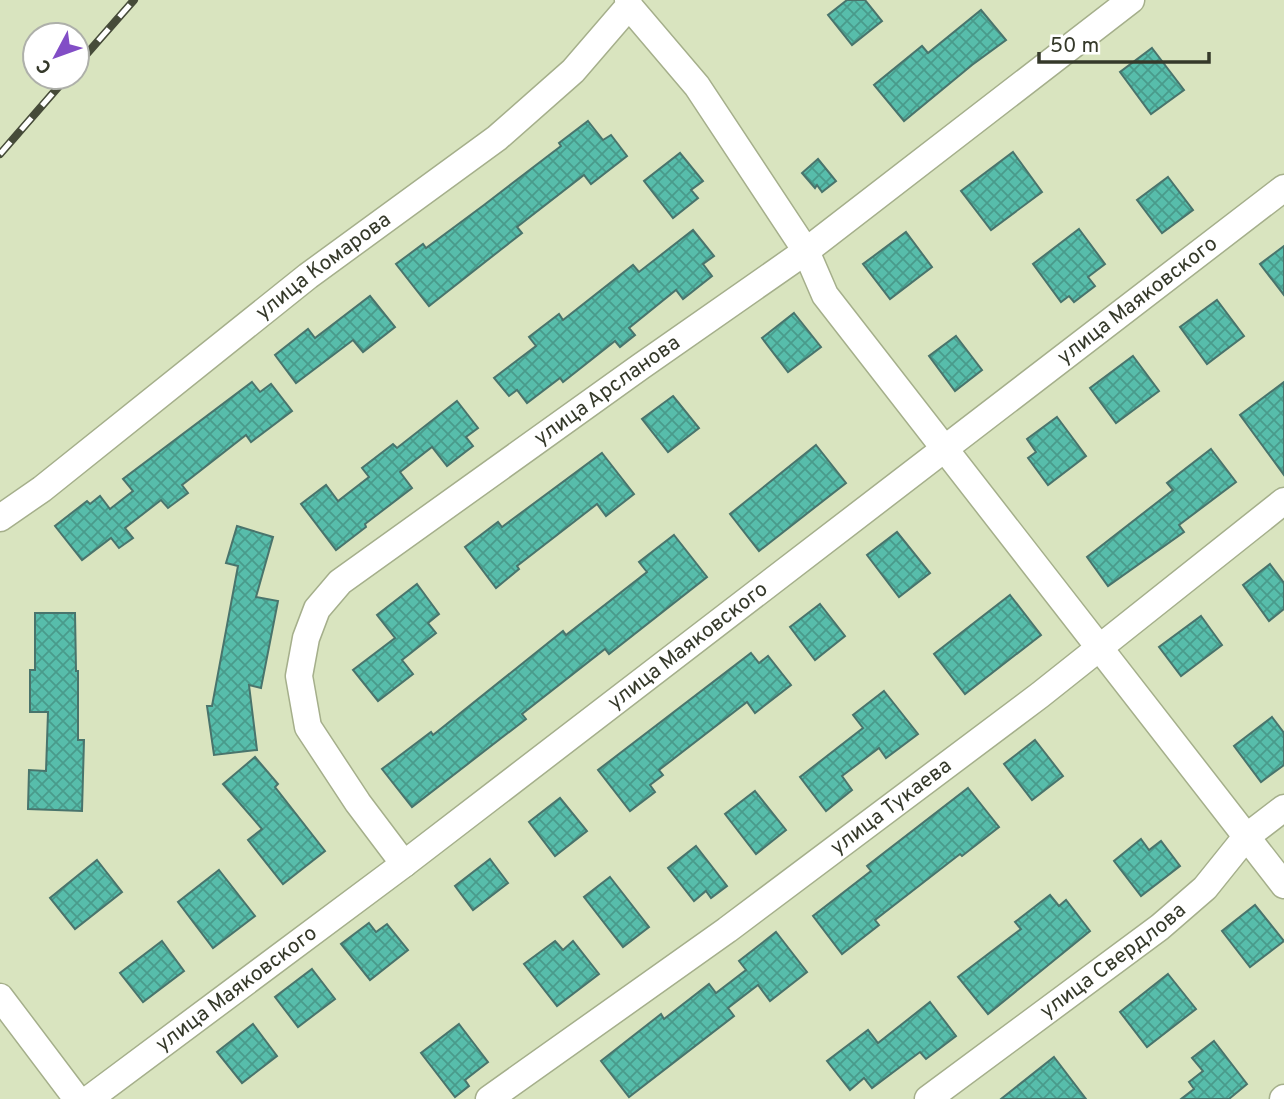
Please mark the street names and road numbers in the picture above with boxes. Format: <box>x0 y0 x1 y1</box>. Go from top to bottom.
street label: улица Комарова <box>250 206 396 326</box>
street label: улица Маяковского <box>1052 230 1223 371</box>
street label: улица Арсланова <box>529 329 686 452</box>
street label: улица Маяковского <box>602 576 773 716</box>
street label: улица Тукаева <box>825 753 957 861</box>
street label: улица Свердлова <box>1035 897 1192 1025</box>
street label: улица Маяковского <box>150 920 323 1058</box>

